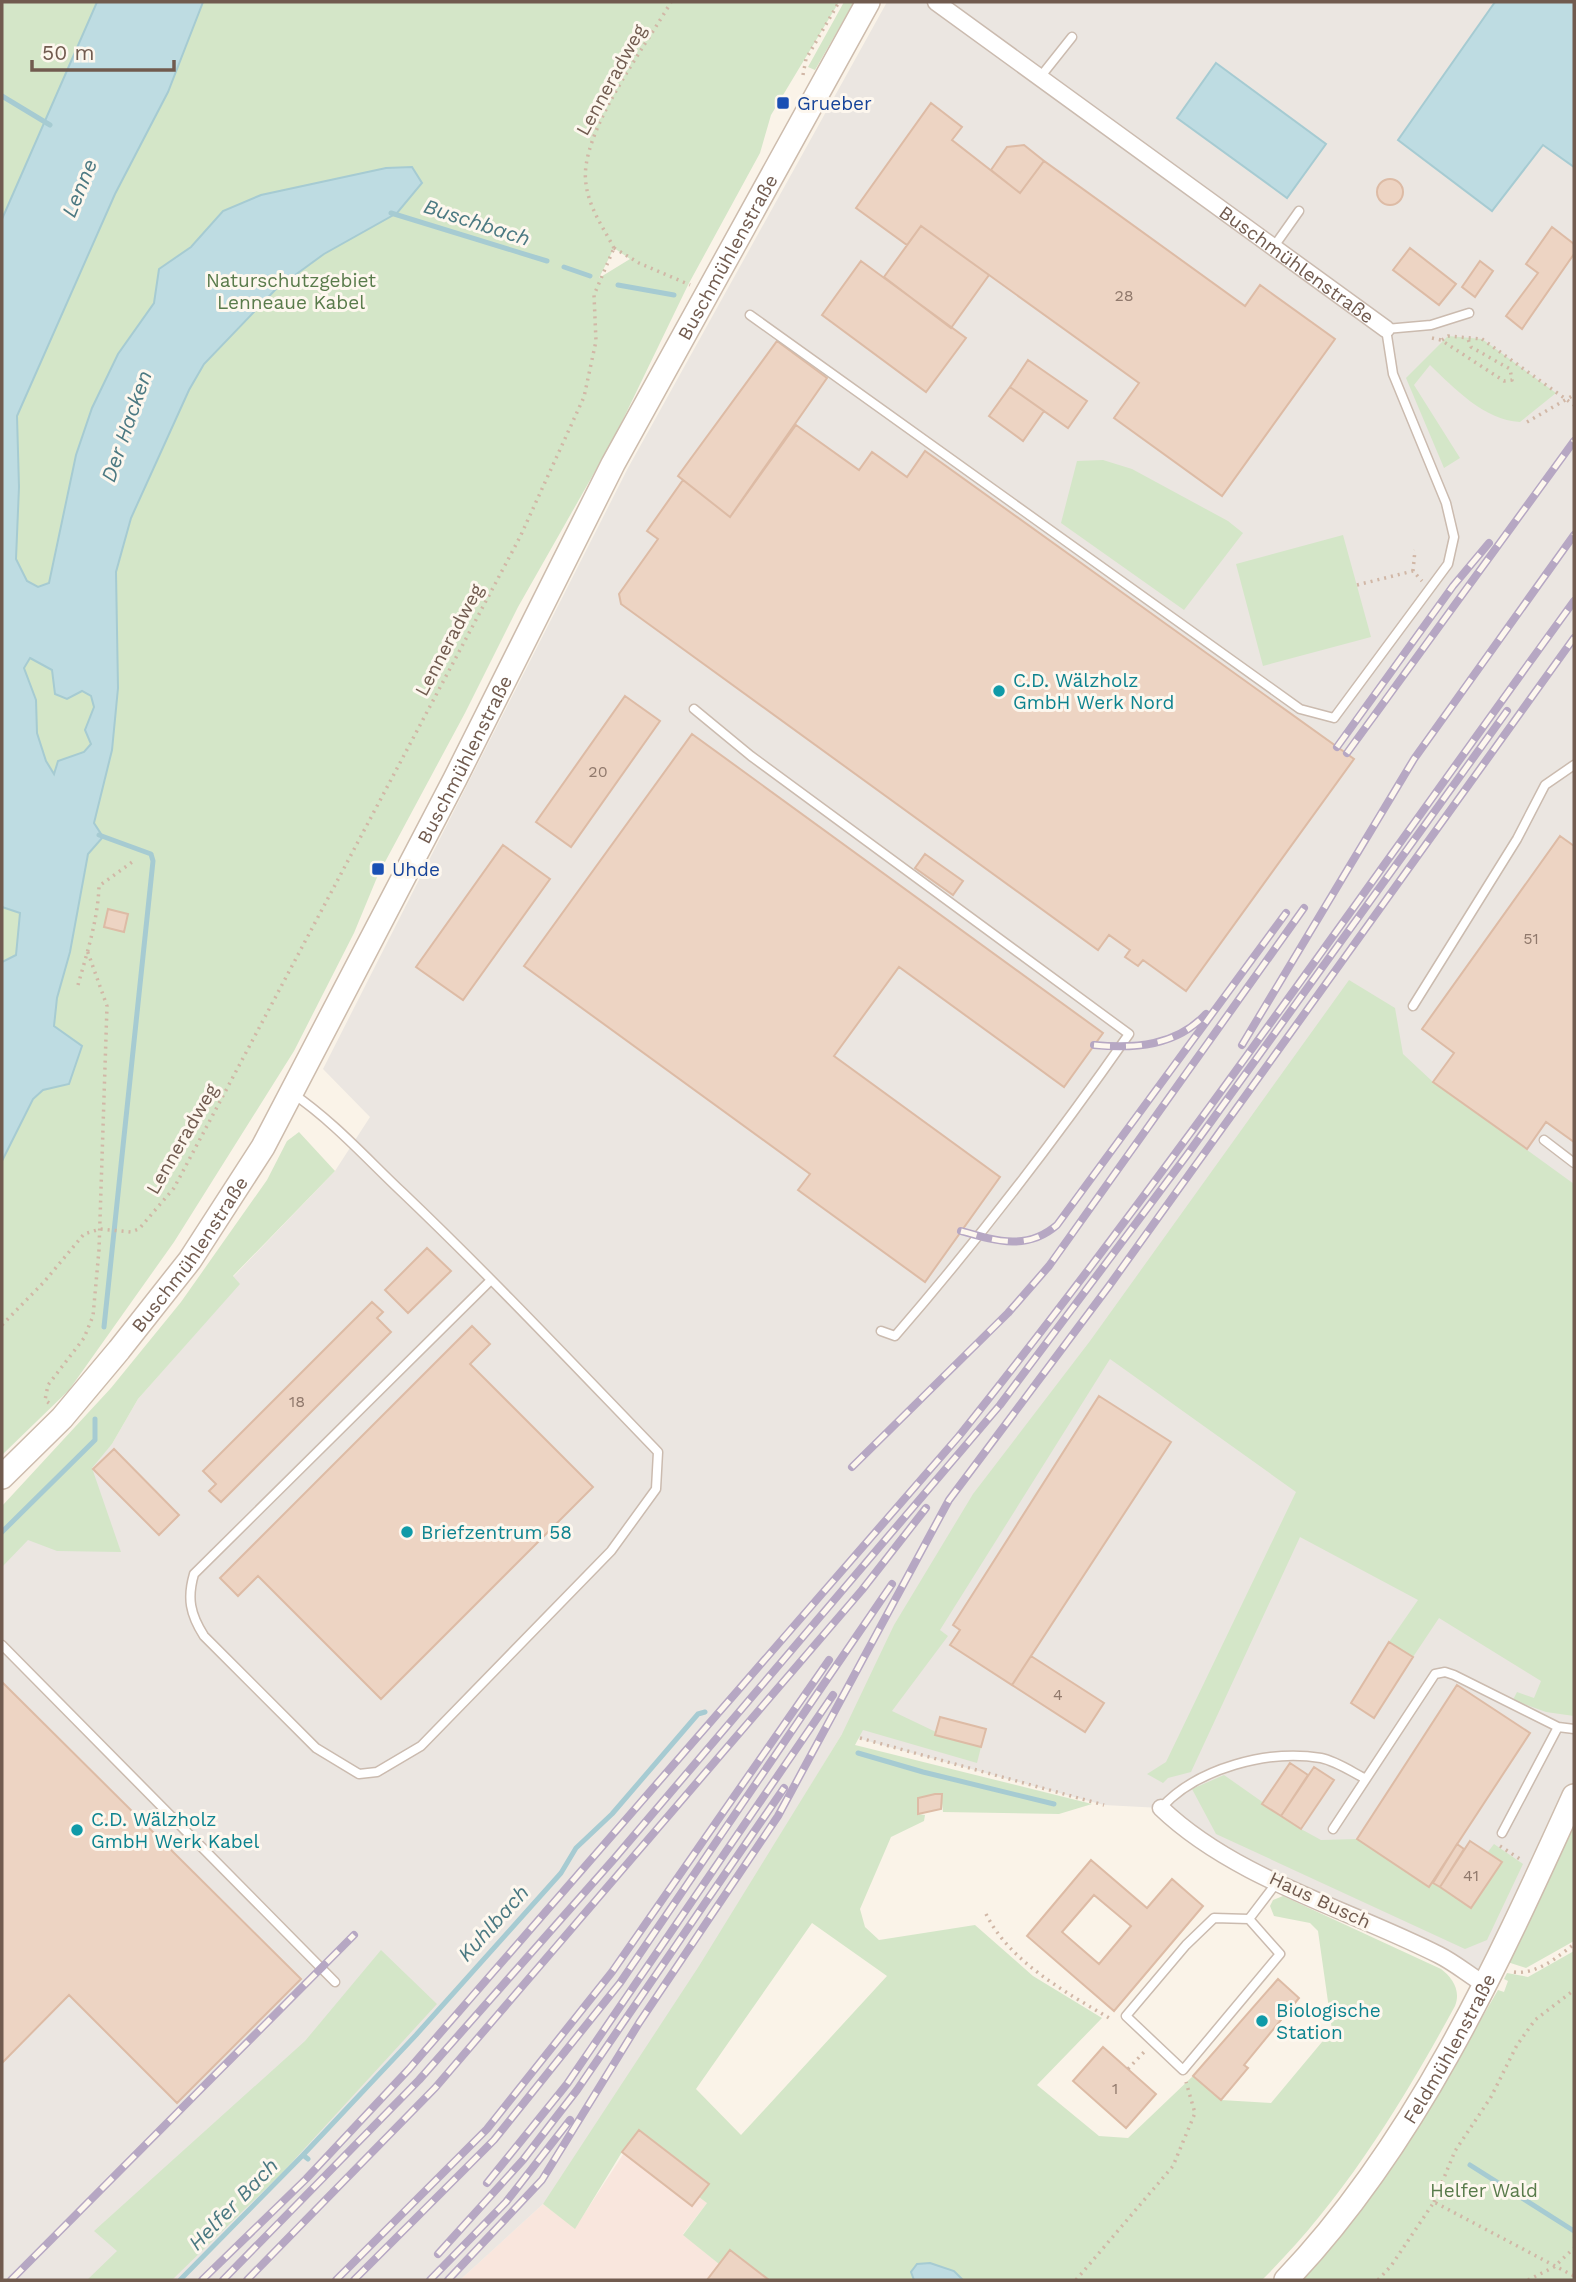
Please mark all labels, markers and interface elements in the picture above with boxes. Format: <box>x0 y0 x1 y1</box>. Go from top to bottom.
street label: Lenneradweg <box>571 20 651 140</box>
scale bar <box>32 28 173 72</box>
text: 50 m <box>42 40 94 65</box>
place label: Grueber <box>797 92 872 115</box>
marker: Grueber <box>775 95 791 111</box>
water label: Lenne <box>56 155 102 221</box>
street label: Buschmühlenstraße <box>672 170 782 344</box>
water label: Buschbach <box>421 193 533 251</box>
street label: Buschmühlenstraße <box>1215 200 1379 328</box>
park label: Naturschutzgebiet Lenneaue Kabel <box>206 269 376 314</box>
house number: 28 <box>1114 286 1134 305</box>
water label: Der Hacken <box>95 367 157 485</box>
street label: Lenneradweg <box>410 579 489 700</box>
place label: C.D. Wälzholz GmbH Werk Nord <box>1013 669 1174 714</box>
street label: Buschmühlenstraße <box>412 671 517 847</box>
marker: C.D. Wälzholz GmbH Werk Nord <box>991 683 1007 699</box>
house number: 20 <box>588 762 608 781</box>
place label: Uhde <box>392 858 440 881</box>
marker: Uhde <box>370 861 386 877</box>
house number: 51 <box>1523 929 1539 948</box>
street label: Lenneradweg <box>141 1079 223 1198</box>
street label: Buschmühlenstraße <box>126 1172 252 1336</box>
house number: 18 <box>289 1392 305 1411</box>
place label: Briefzentrum 58 <box>421 1521 572 1544</box>
marker: Briefzentrum 58 <box>399 1524 415 1540</box>
house number: 4 <box>1053 1685 1063 1704</box>
place label: C.D. Wälzholz GmbH Werk Kabel <box>91 1808 260 1853</box>
marker: C.D. Wälzholz GmbH Werk Kabel <box>69 1822 85 1838</box>
street label: Haus Busch <box>1266 1866 1374 1934</box>
house number: 41 <box>1463 1866 1479 1885</box>
water label: Kuhlbach <box>452 1880 534 1966</box>
street label: Feldmühlenstraße <box>1398 1970 1500 2128</box>
place label: Biologische Station <box>1276 1999 1381 2044</box>
marker: Biologische Station <box>1254 2013 1270 2029</box>
house number: 1 <box>1112 2079 1118 2098</box>
water label: Helfer Bach <box>183 2153 283 2255</box>
park label: Helfer Wald <box>1430 2179 1538 2202</box>

